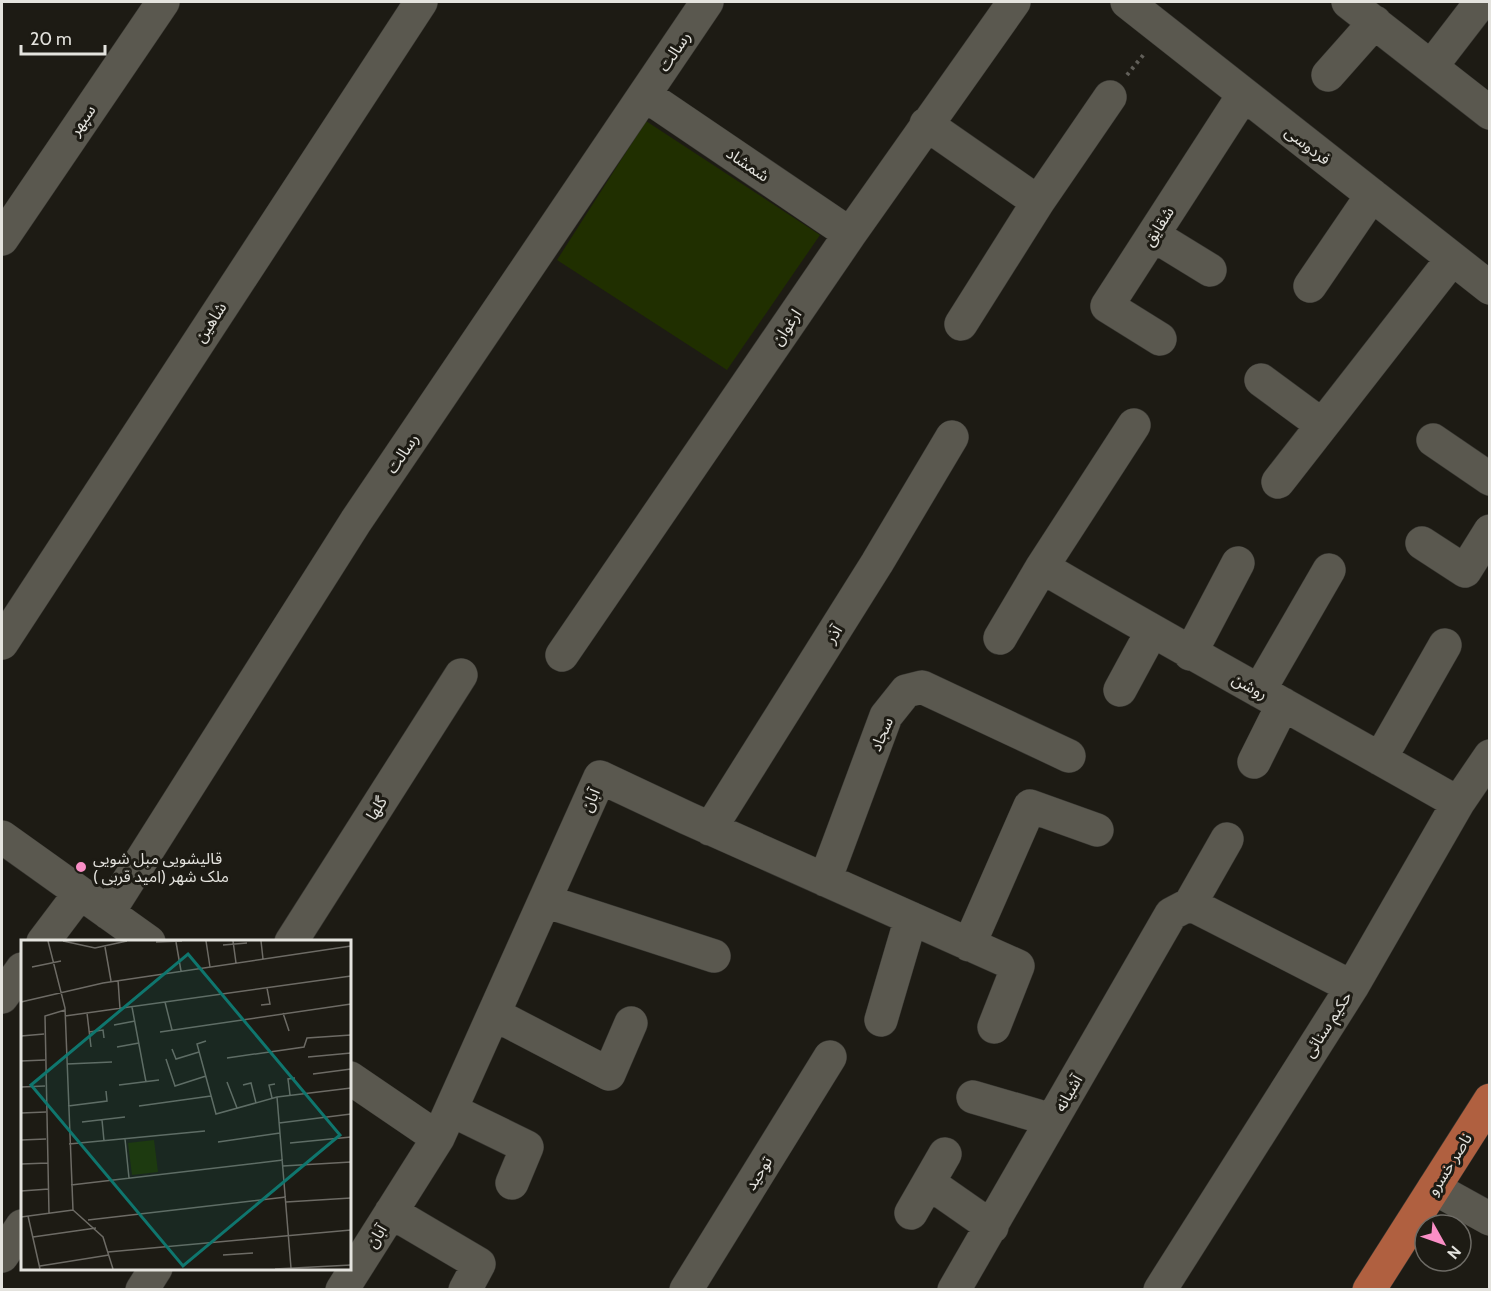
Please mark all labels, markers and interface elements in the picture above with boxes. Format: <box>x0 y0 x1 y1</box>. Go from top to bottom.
scale bar <box>21 18 105 56</box>
text: 20 m <box>30 28 72 50</box>
street label: رسالت <box>654 28 695 75</box>
street label: سپهر <box>65 101 100 141</box>
street label: فردوسی <box>1281 122 1334 169</box>
street label: شمشاد <box>723 143 773 186</box>
street label: شقایق <box>1139 203 1179 250</box>
street label: شاهین <box>190 299 230 346</box>
street label: ارغوان <box>767 306 805 349</box>
street label: رسالت <box>382 430 423 477</box>
street label: آذر <box>820 621 847 647</box>
street label: روشن <box>1229 669 1271 704</box>
street label: سجاد <box>866 714 897 754</box>
street label: آبان <box>577 784 604 815</box>
street label: گلها <box>362 793 391 824</box>
place label: قالیشویی مبل شویی ملک شهر (امید قربی ) <box>93 849 229 886</box>
marker: قالیشویی مبل شویی ملک شهر (امید قربی ) <box>74 860 88 874</box>
inset map <box>21 940 351 1270</box>
street label: حکیم سنائی <box>1299 988 1358 1062</box>
street label: آشیانه <box>1050 1070 1087 1115</box>
street label: ناصر خسرو <box>1423 1130 1476 1199</box>
street label: توحید <box>741 1153 776 1194</box>
north arrow <box>1413 1213 1473 1273</box>
street label: آبان <box>362 1220 391 1251</box>
text: N <box>1443 1242 1465 1263</box>

